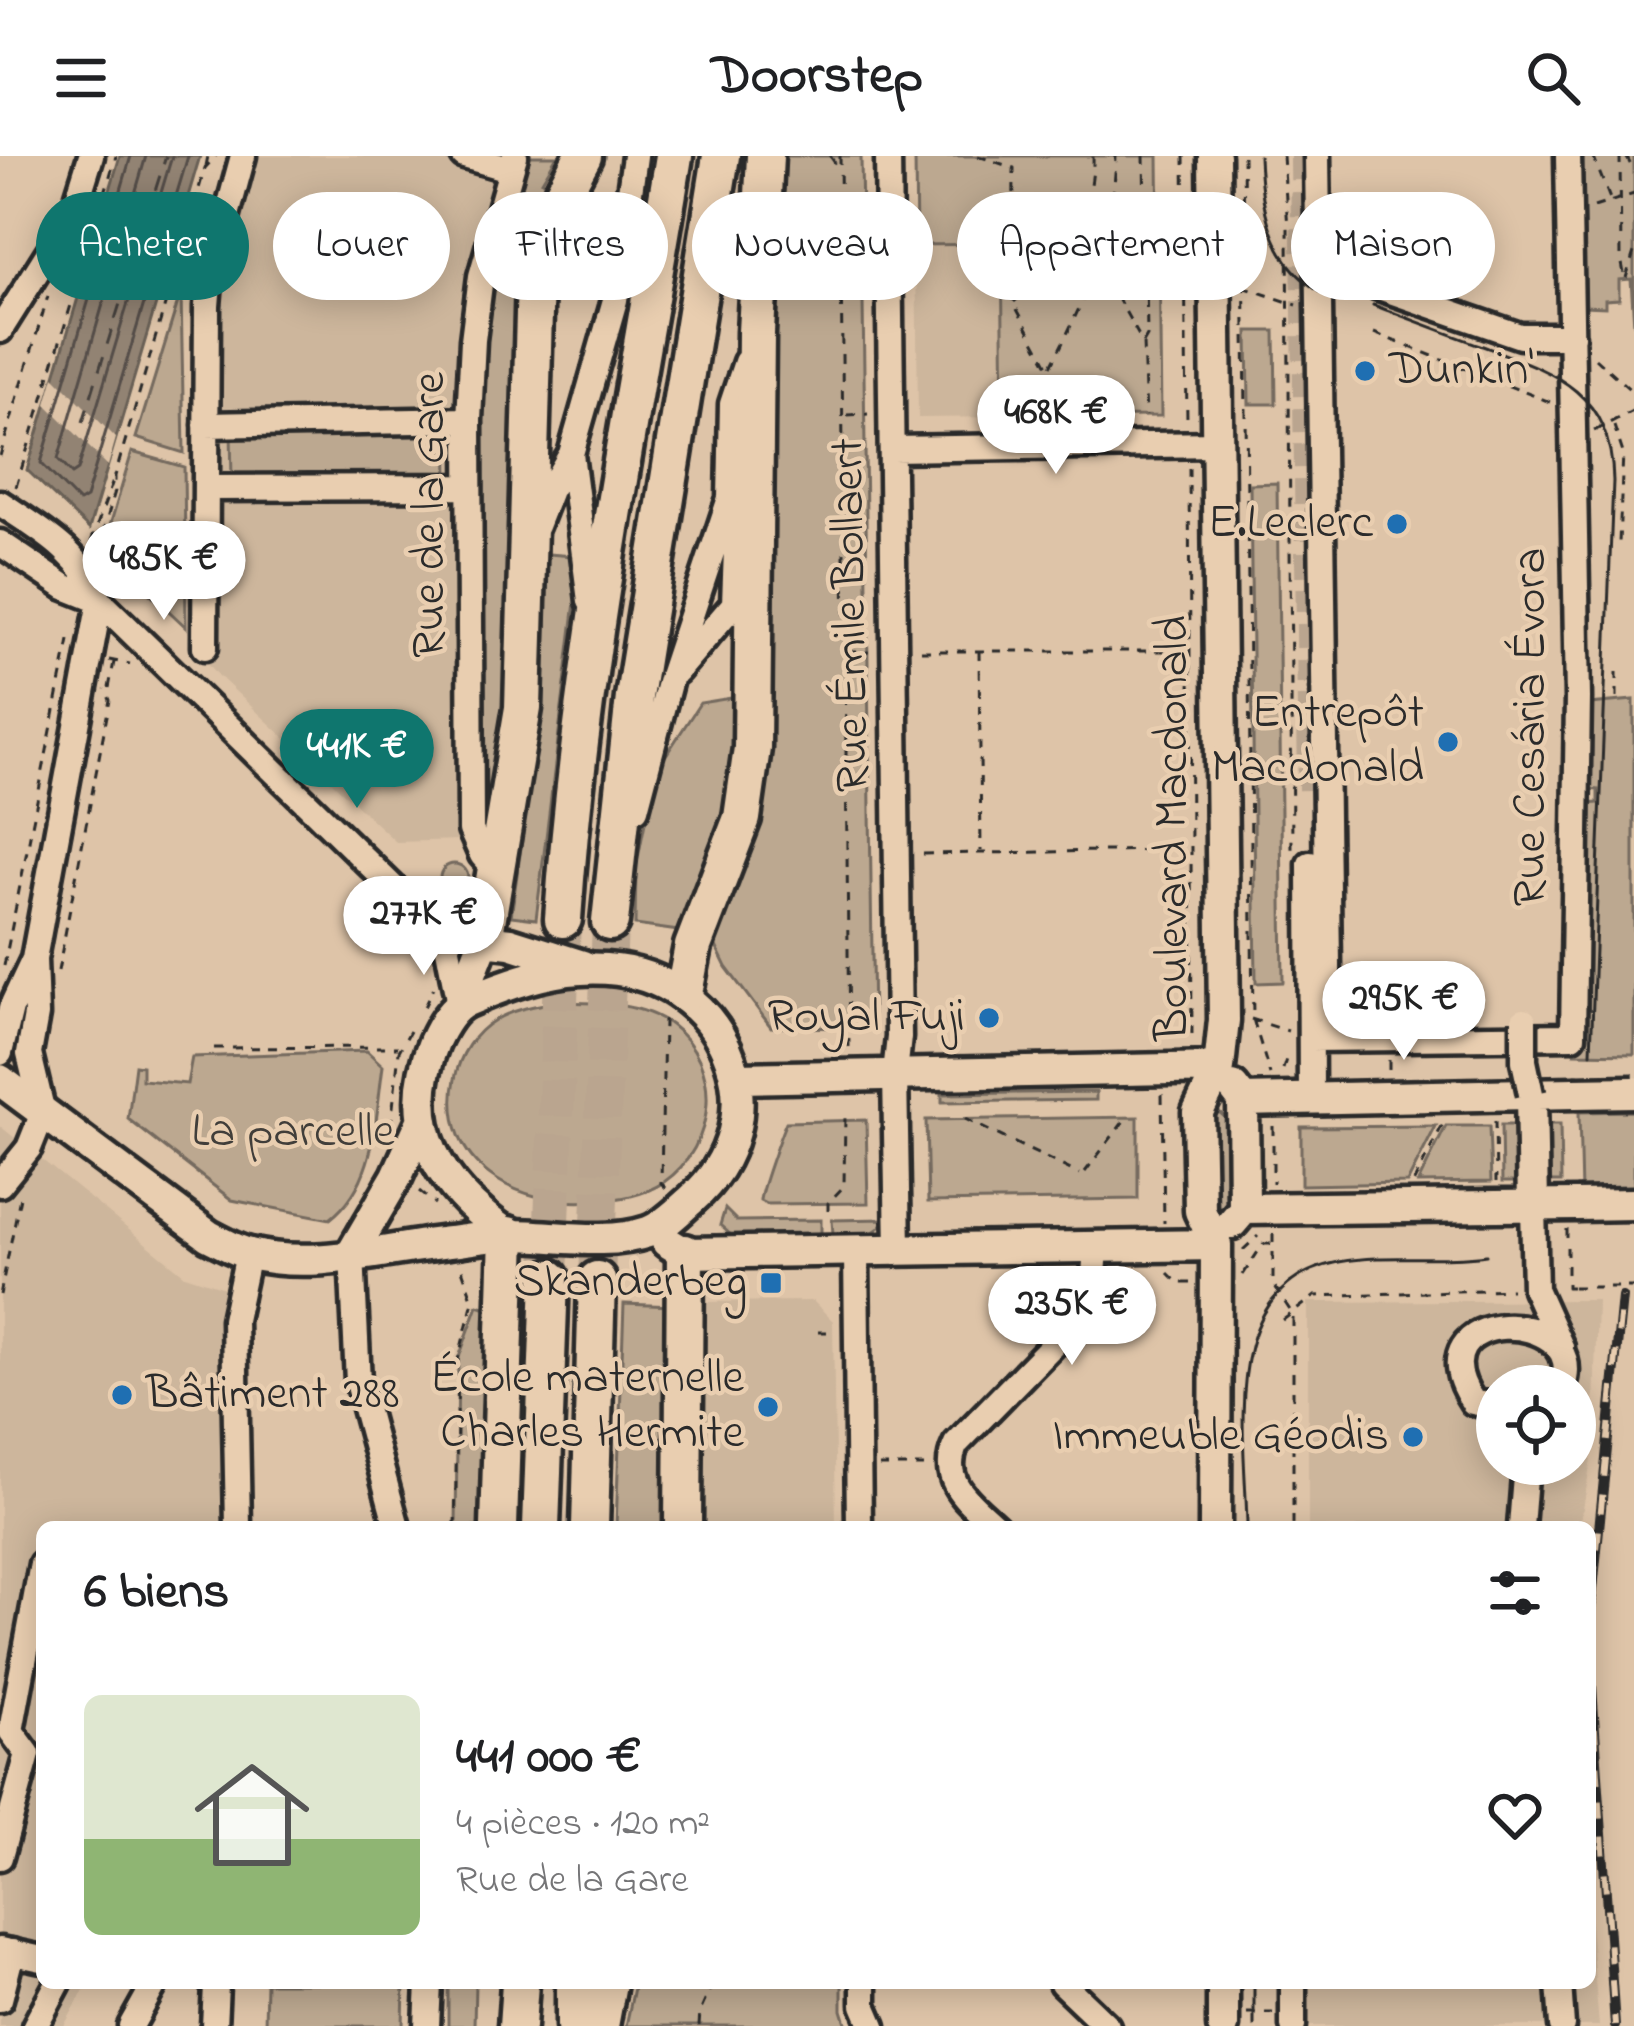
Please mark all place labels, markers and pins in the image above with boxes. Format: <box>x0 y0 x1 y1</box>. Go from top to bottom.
place label: Dunkin' <box>1388 336 1534 406</box>
marker: Dunkin' <box>1352 358 1378 384</box>
pin: 468K € <box>958 375 1154 477</box>
place label: E.Leclerc <box>1208 489 1374 559</box>
marker: E.Leclerc <box>1384 511 1410 537</box>
pin: 485K € <box>66 521 262 623</box>
place label: Entrepôt Macdonald <box>1211 679 1424 804</box>
pin: 441K € <box>259 709 455 811</box>
marker: Entrepôt Macdonald <box>1435 729 1461 755</box>
pin: 277K € <box>326 876 522 978</box>
pin: 295K € <box>1306 961 1502 1063</box>
place label: Royal Fuji <box>768 983 965 1053</box>
marker: Royal Fuji <box>976 1005 1002 1031</box>
place label: Skanderbeg <box>514 1248 747 1319</box>
pin: 235K € <box>974 1266 1170 1368</box>
marker: Skanderbeg <box>758 1270 784 1296</box>
place label: École maternelle Charles Hermite <box>430 1344 744 1469</box>
place label: Bâtiment 288 <box>145 1360 399 1430</box>
marker: Bâtiment 288 <box>109 1382 135 1408</box>
marker: École maternelle Charles Hermite <box>755 1394 781 1420</box>
place label: Immeuble Géodis <box>1052 1402 1389 1472</box>
marker: Immeuble Géodis <box>1400 1424 1426 1450</box>

